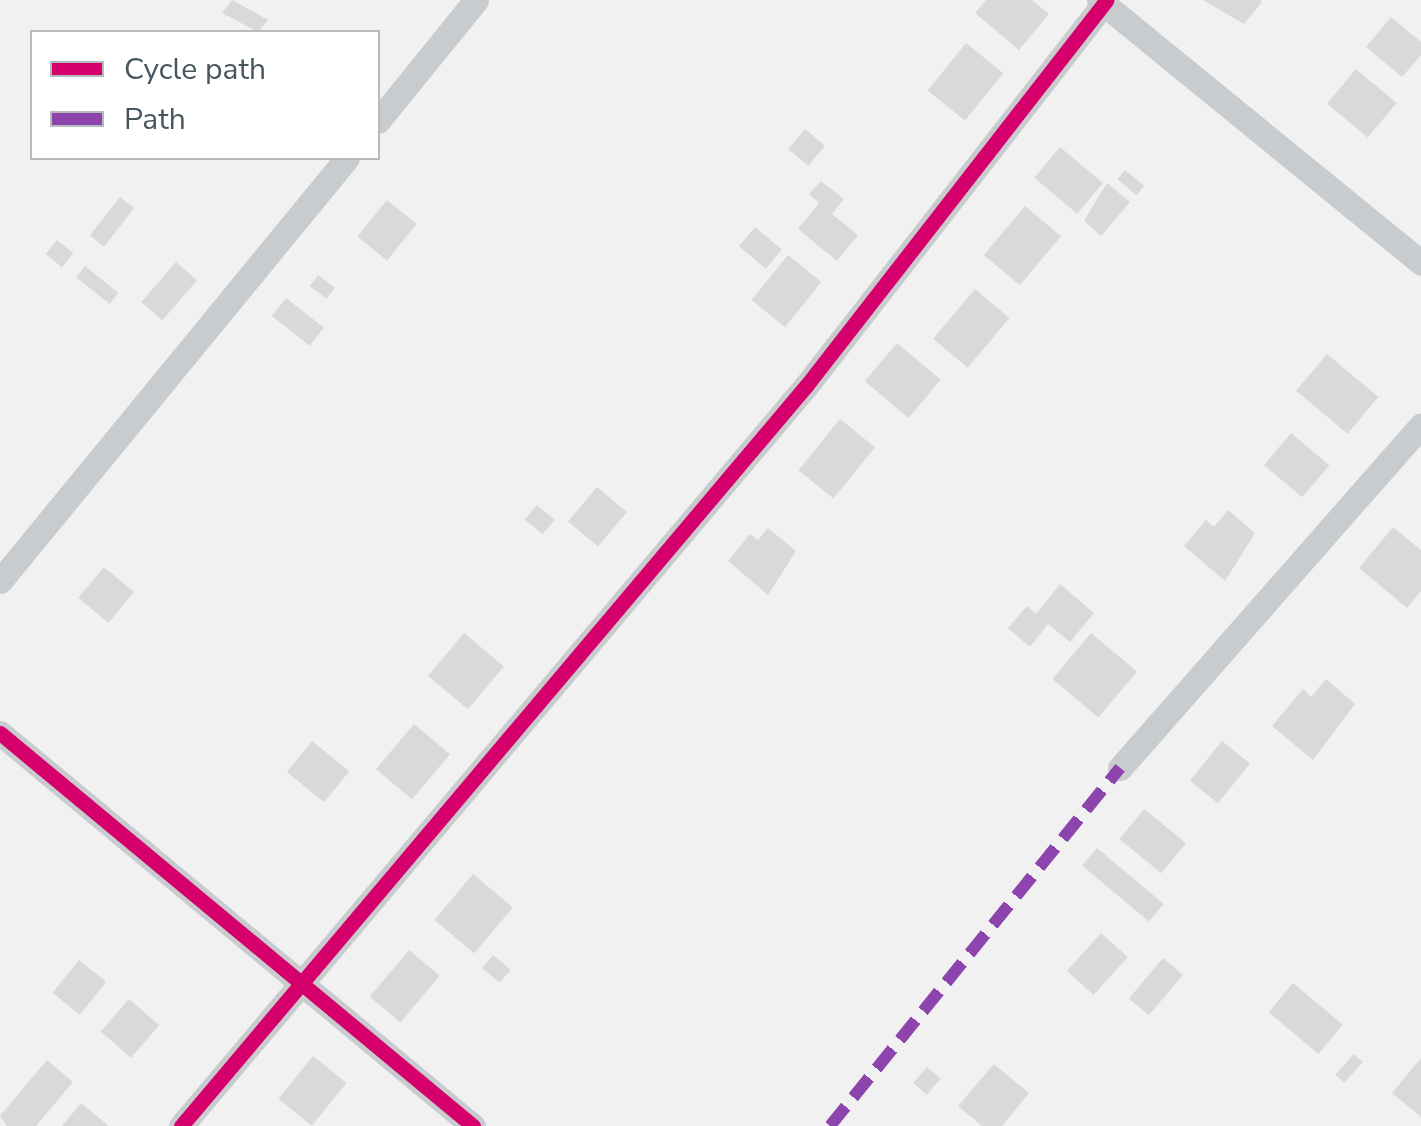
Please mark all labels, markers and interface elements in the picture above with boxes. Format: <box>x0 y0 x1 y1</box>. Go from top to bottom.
legend <box>30 30 380 160</box>
text: Cycle path <box>124 49 266 90</box>
text: Path <box>124 99 186 140</box>

